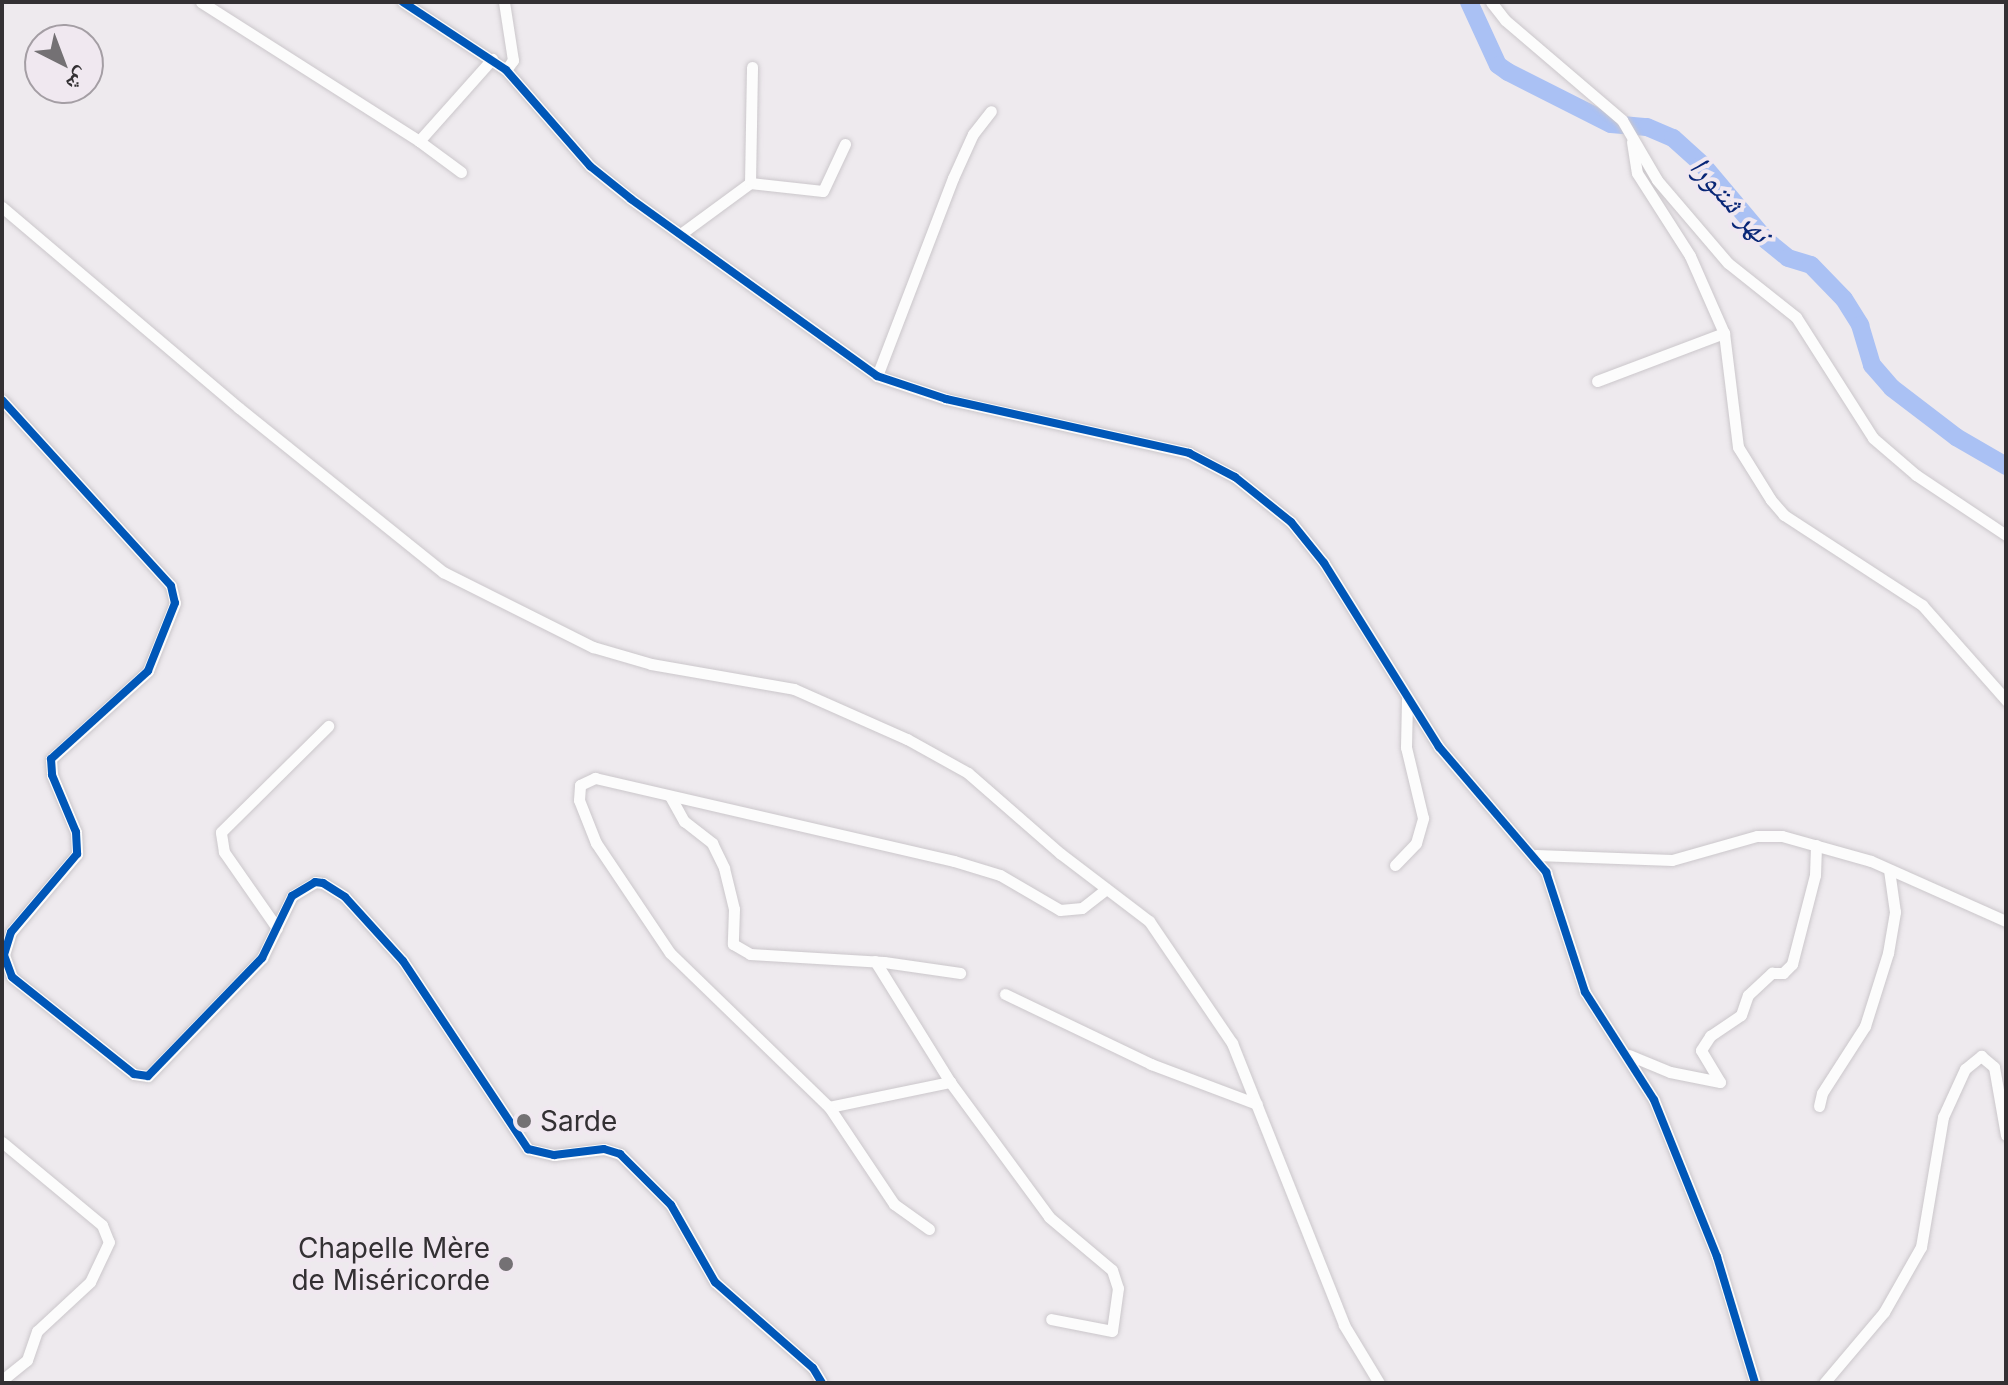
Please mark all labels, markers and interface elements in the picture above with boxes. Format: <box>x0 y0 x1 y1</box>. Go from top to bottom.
north arrow <box>24 24 104 104</box>
text: ش <box>61 63 96 98</box>
water label: نهر شتورا <box>1683 148 1779 250</box>
place label: Sarde <box>540 1104 617 1138</box>
marker: Sarde <box>515 1112 533 1130</box>
place label: Chapelle Mère de Miséricorde <box>291 1231 490 1297</box>
marker: Chapelle Mère de Miséricorde <box>497 1255 515 1273</box>

